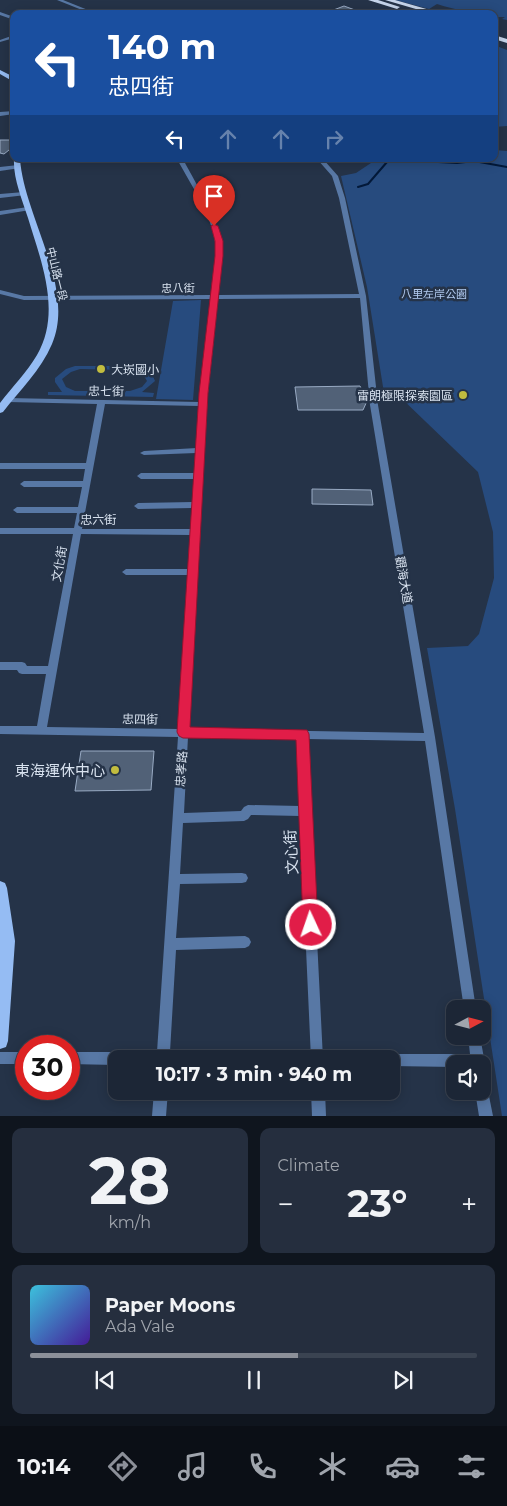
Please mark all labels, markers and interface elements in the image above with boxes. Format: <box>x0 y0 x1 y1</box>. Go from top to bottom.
text: 140 m <box>108 25 216 68</box>
icon: left <box>25 30 90 95</box>
text: 忠四街 <box>108 73 174 100</box>
icon: left <box>161 125 189 153</box>
icon: ahead <box>214 125 242 153</box>
icon: ahead <box>267 125 295 153</box>
icon: right <box>320 125 348 153</box>
pin <box>193 175 235 226</box>
icon: arrive <box>200 182 228 210</box>
street label: 中山路一段 <box>44 246 70 302</box>
street label: 忠八街 <box>162 281 195 295</box>
park label: 八里左岸公園 <box>401 287 467 301</box>
place label: 大崁國小 <box>111 362 159 377</box>
marker: 大崁國小 <box>95 363 107 375</box>
street label: 忠七街 <box>88 383 124 399</box>
place label: 雷朗極限探索園區 <box>357 388 453 403</box>
marker: 雷朗極限探索園區 <box>457 389 469 401</box>
street label: 忠六街 <box>80 512 116 527</box>
street label: 文化街 <box>48 545 70 583</box>
street label: 觀海大道 <box>392 555 416 605</box>
street label: 忠四街 <box>122 711 158 727</box>
street label: 忠孝路 <box>172 751 190 787</box>
place label: 東海運休中心 <box>15 761 105 780</box>
marker: 東海運休中心 <box>109 764 121 776</box>
street label: 文心街 <box>280 829 302 875</box>
position arrow <box>284 898 336 950</box>
north arrow <box>446 1000 491 1045</box>
map controls <box>446 1000 491 1100</box>
speed limit sign: 30 <box>15 1035 80 1100</box>
button: sound <box>446 1055 491 1100</box>
text: 10:17 · 3 min · 940 m <box>156 1063 352 1086</box>
text: 28 <box>89 1141 170 1220</box>
text: Climate <box>278 1156 340 1175</box>
text: 23° <box>347 1180 407 1227</box>
text: − <box>278 1187 294 1221</box>
text: + <box>461 1187 477 1221</box>
text: km/h <box>108 1213 151 1232</box>
text: Paper Moons <box>105 1294 235 1317</box>
text: Ada Vale <box>105 1317 175 1336</box>
icon: previous <box>91 1366 119 1394</box>
icon: pause <box>240 1366 268 1394</box>
icon: next <box>389 1366 417 1394</box>
icon: directions <box>105 1449 140 1484</box>
icon: music <box>175 1449 210 1484</box>
icon: phone <box>245 1449 280 1484</box>
icon: climate <box>315 1449 350 1484</box>
icon: car <box>385 1449 420 1484</box>
icon: filters <box>454 1449 489 1484</box>
text: 10:14 <box>17 1453 71 1480</box>

